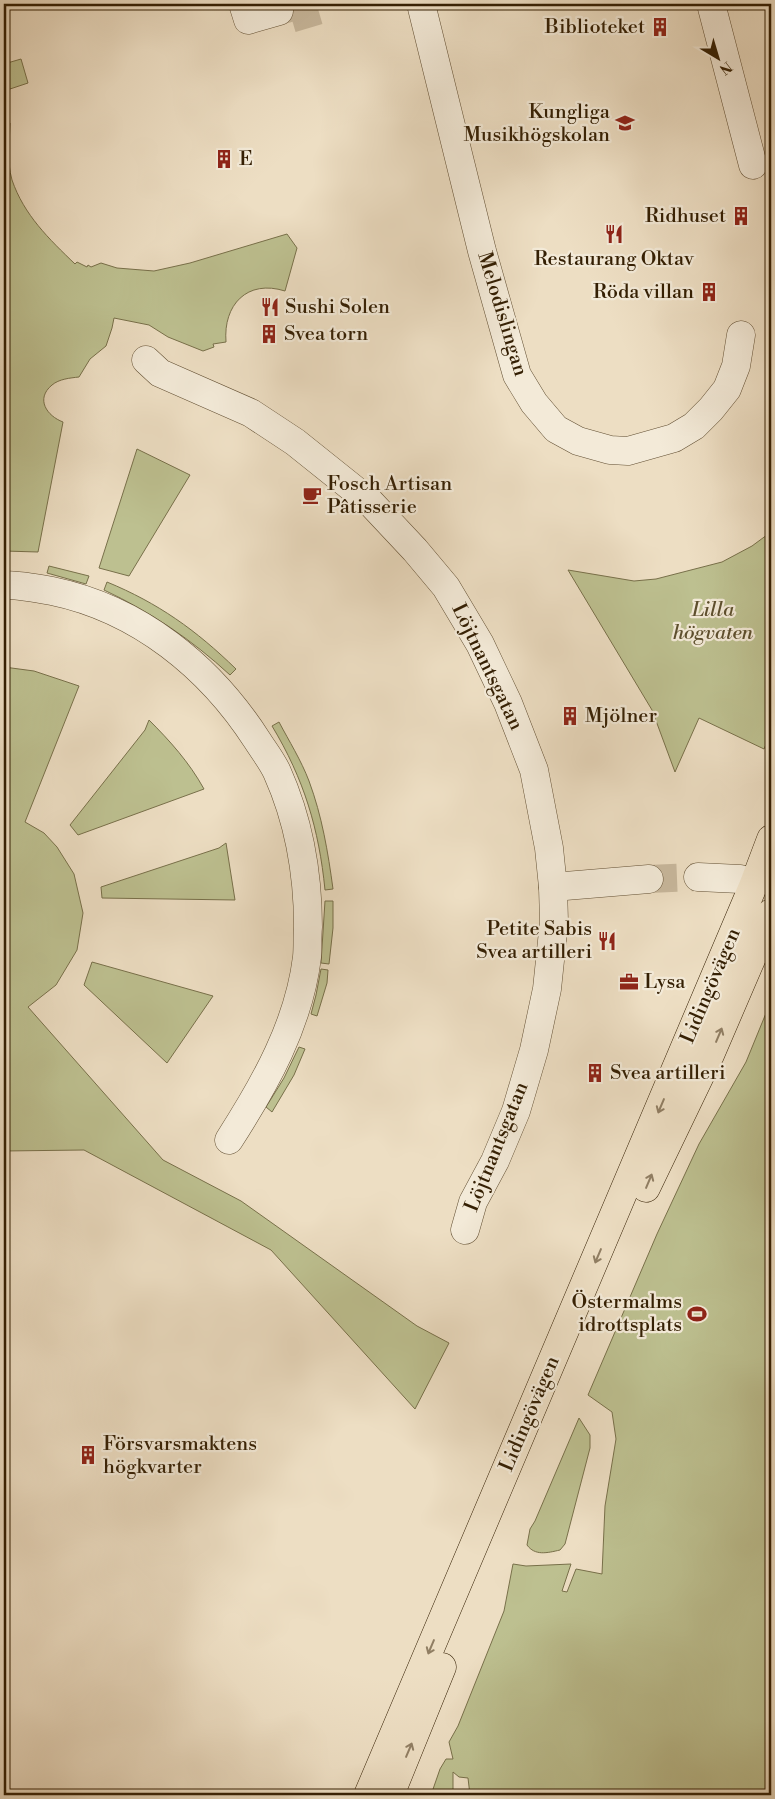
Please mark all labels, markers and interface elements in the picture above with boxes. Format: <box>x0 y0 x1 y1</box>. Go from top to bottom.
place label: Biblioteket <box>544 15 645 40</box>
building icon: Biblioteket <box>649 16 671 38</box>
north arrow <box>692 32 742 82</box>
text: N <box>715 57 735 78</box>
place label: Kungliga Musikhögskolan <box>463 100 611 148</box>
school or university icon: Kungliga Musikhögskolan <box>614 112 636 134</box>
place label: E <box>239 147 253 172</box>
building icon: E <box>213 148 235 170</box>
place label: Ridhuset <box>645 204 726 229</box>
building icon: Ridhuset <box>730 205 752 227</box>
restaurant icon: Restaurang Oktav <box>603 223 625 245</box>
place label: Restaurang Oktav <box>534 247 695 272</box>
street label: Melodislingan <box>471 249 533 379</box>
place label: Röda villan <box>593 280 694 305</box>
building icon: Röda villan <box>698 281 720 303</box>
place label: Sushi Solen <box>285 295 390 320</box>
restaurant icon: Sushi Solen <box>259 296 281 318</box>
place label: Svea torn <box>284 322 368 347</box>
building icon: Svea torn <box>258 323 280 345</box>
place label: Fosch Artisan Pâtisserie <box>327 472 452 520</box>
cafe icon: Fosch Artisan Pâtisserie <box>301 484 323 506</box>
park label: Lilla högvaten <box>673 598 754 646</box>
street label: Löjtnantsgatan <box>446 600 528 735</box>
place label: Mjölner <box>585 704 657 729</box>
building icon: Mjölner <box>559 705 581 727</box>
place label: Petite Sabis Svea artilleri <box>476 917 592 965</box>
street label: Lidingövägen <box>675 924 747 1048</box>
restaurant icon: Petite Sabis Svea artilleri <box>596 930 618 952</box>
place label: Lysa <box>644 970 686 995</box>
office icon: Lysa <box>618 971 640 993</box>
one-way arrow <box>714 1028 724 1043</box>
place label: Svea artilleri <box>610 1061 726 1086</box>
building icon: Svea artilleri <box>584 1062 606 1084</box>
street label: Löjtnantsgatan <box>460 1078 534 1216</box>
one-way arrow <box>655 1098 665 1113</box>
one-way arrow <box>644 1174 654 1189</box>
one-way arrow <box>592 1248 602 1263</box>
place label: Östermalms idrottsplats <box>572 1289 682 1338</box>
sports icon: Östermalms idrottsplats <box>686 1303 708 1325</box>
street label: Lidingövägen <box>494 1352 566 1476</box>
place label: Försvarsmaktens högkvarter <box>103 1432 257 1480</box>
building icon: Försvarsmaktens högkvarter <box>77 1444 99 1466</box>
one-way arrow <box>426 1639 436 1654</box>
one-way arrow <box>405 1743 415 1758</box>

